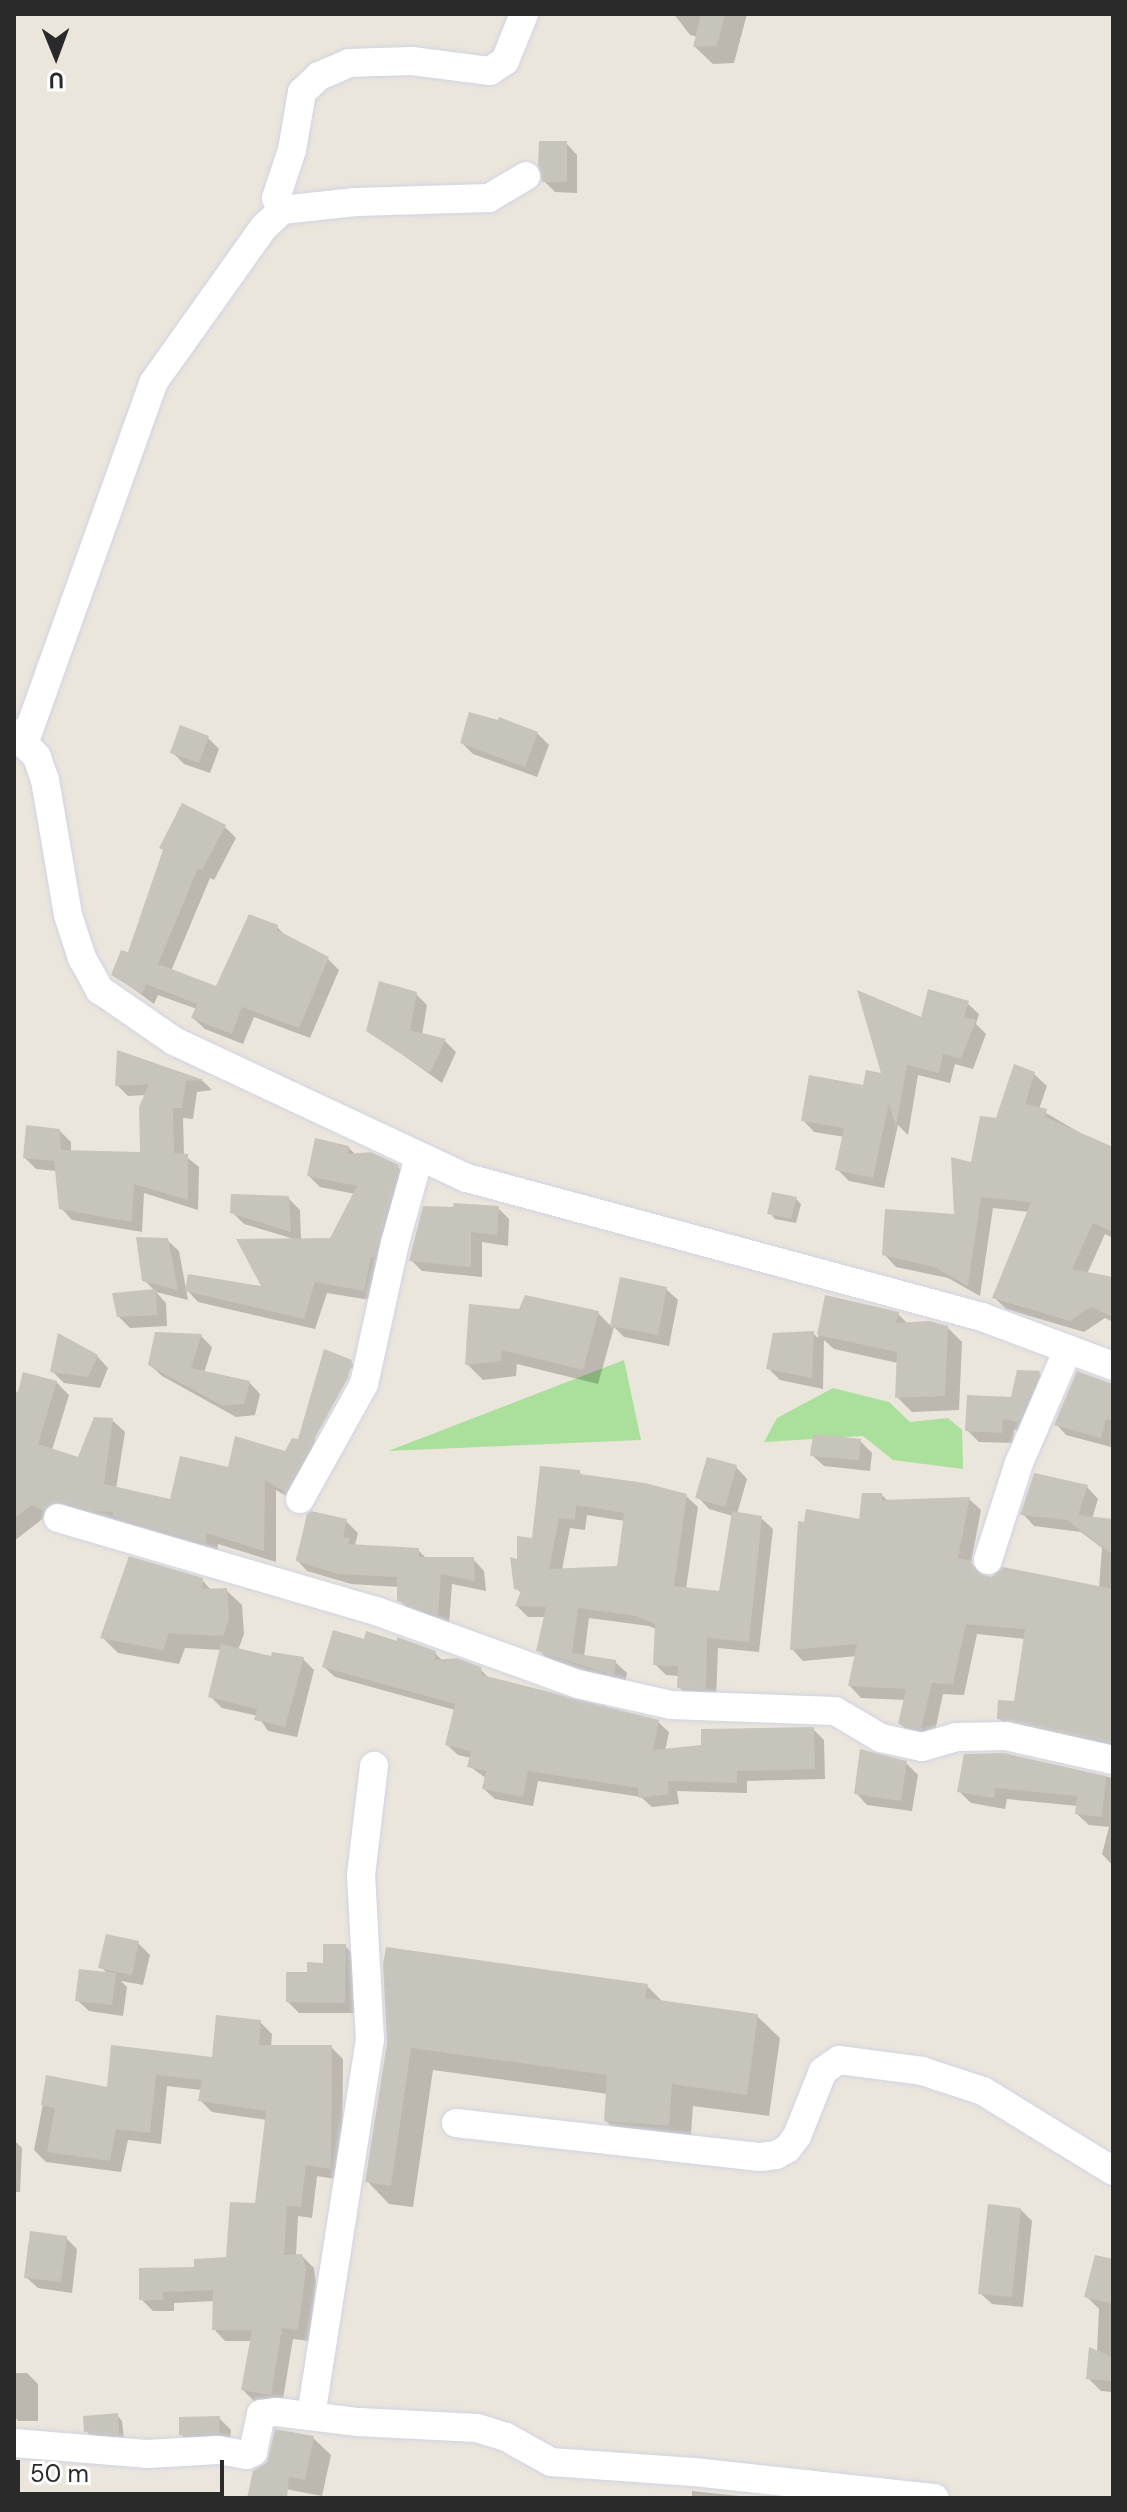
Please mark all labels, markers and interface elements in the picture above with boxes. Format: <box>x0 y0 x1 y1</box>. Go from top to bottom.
north arrow <box>16 16 96 96</box>
text: U <box>49 66 64 95</box>
scale bar <box>20 2444 228 2494</box>
text: 50 m <box>30 2458 89 2489</box>

